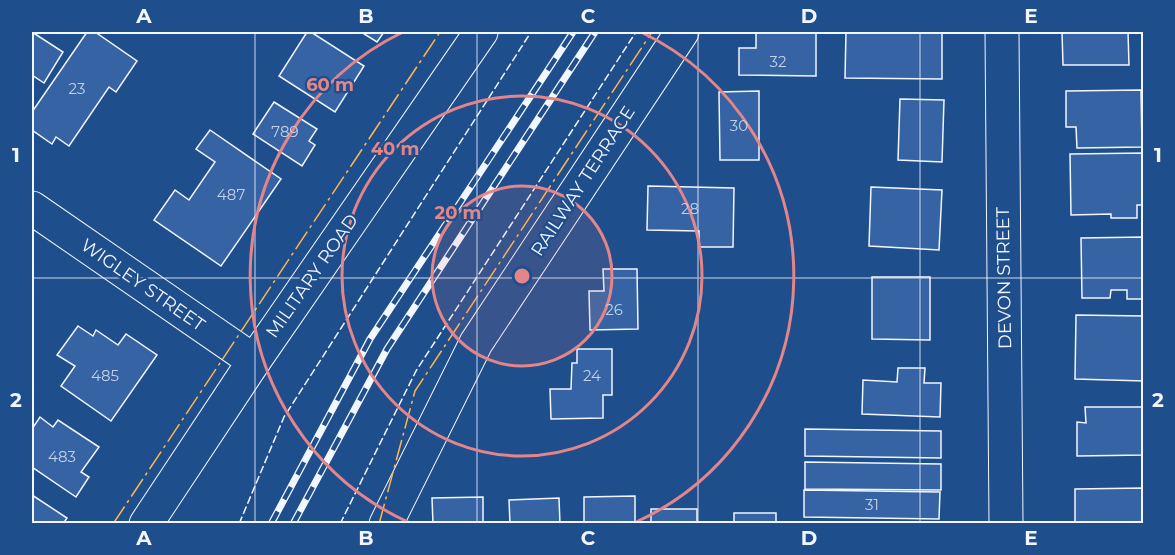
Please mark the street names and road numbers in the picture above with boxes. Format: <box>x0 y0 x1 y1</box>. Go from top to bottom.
street label: RAILWAY TERRACE <box>526 102 640 260</box>
street label: DEVON STREET <box>992 206 1016 349</box>
street label: MILITARY ROAD <box>261 210 363 342</box>
street label: WIGLEY STREET <box>77 234 210 336</box>

